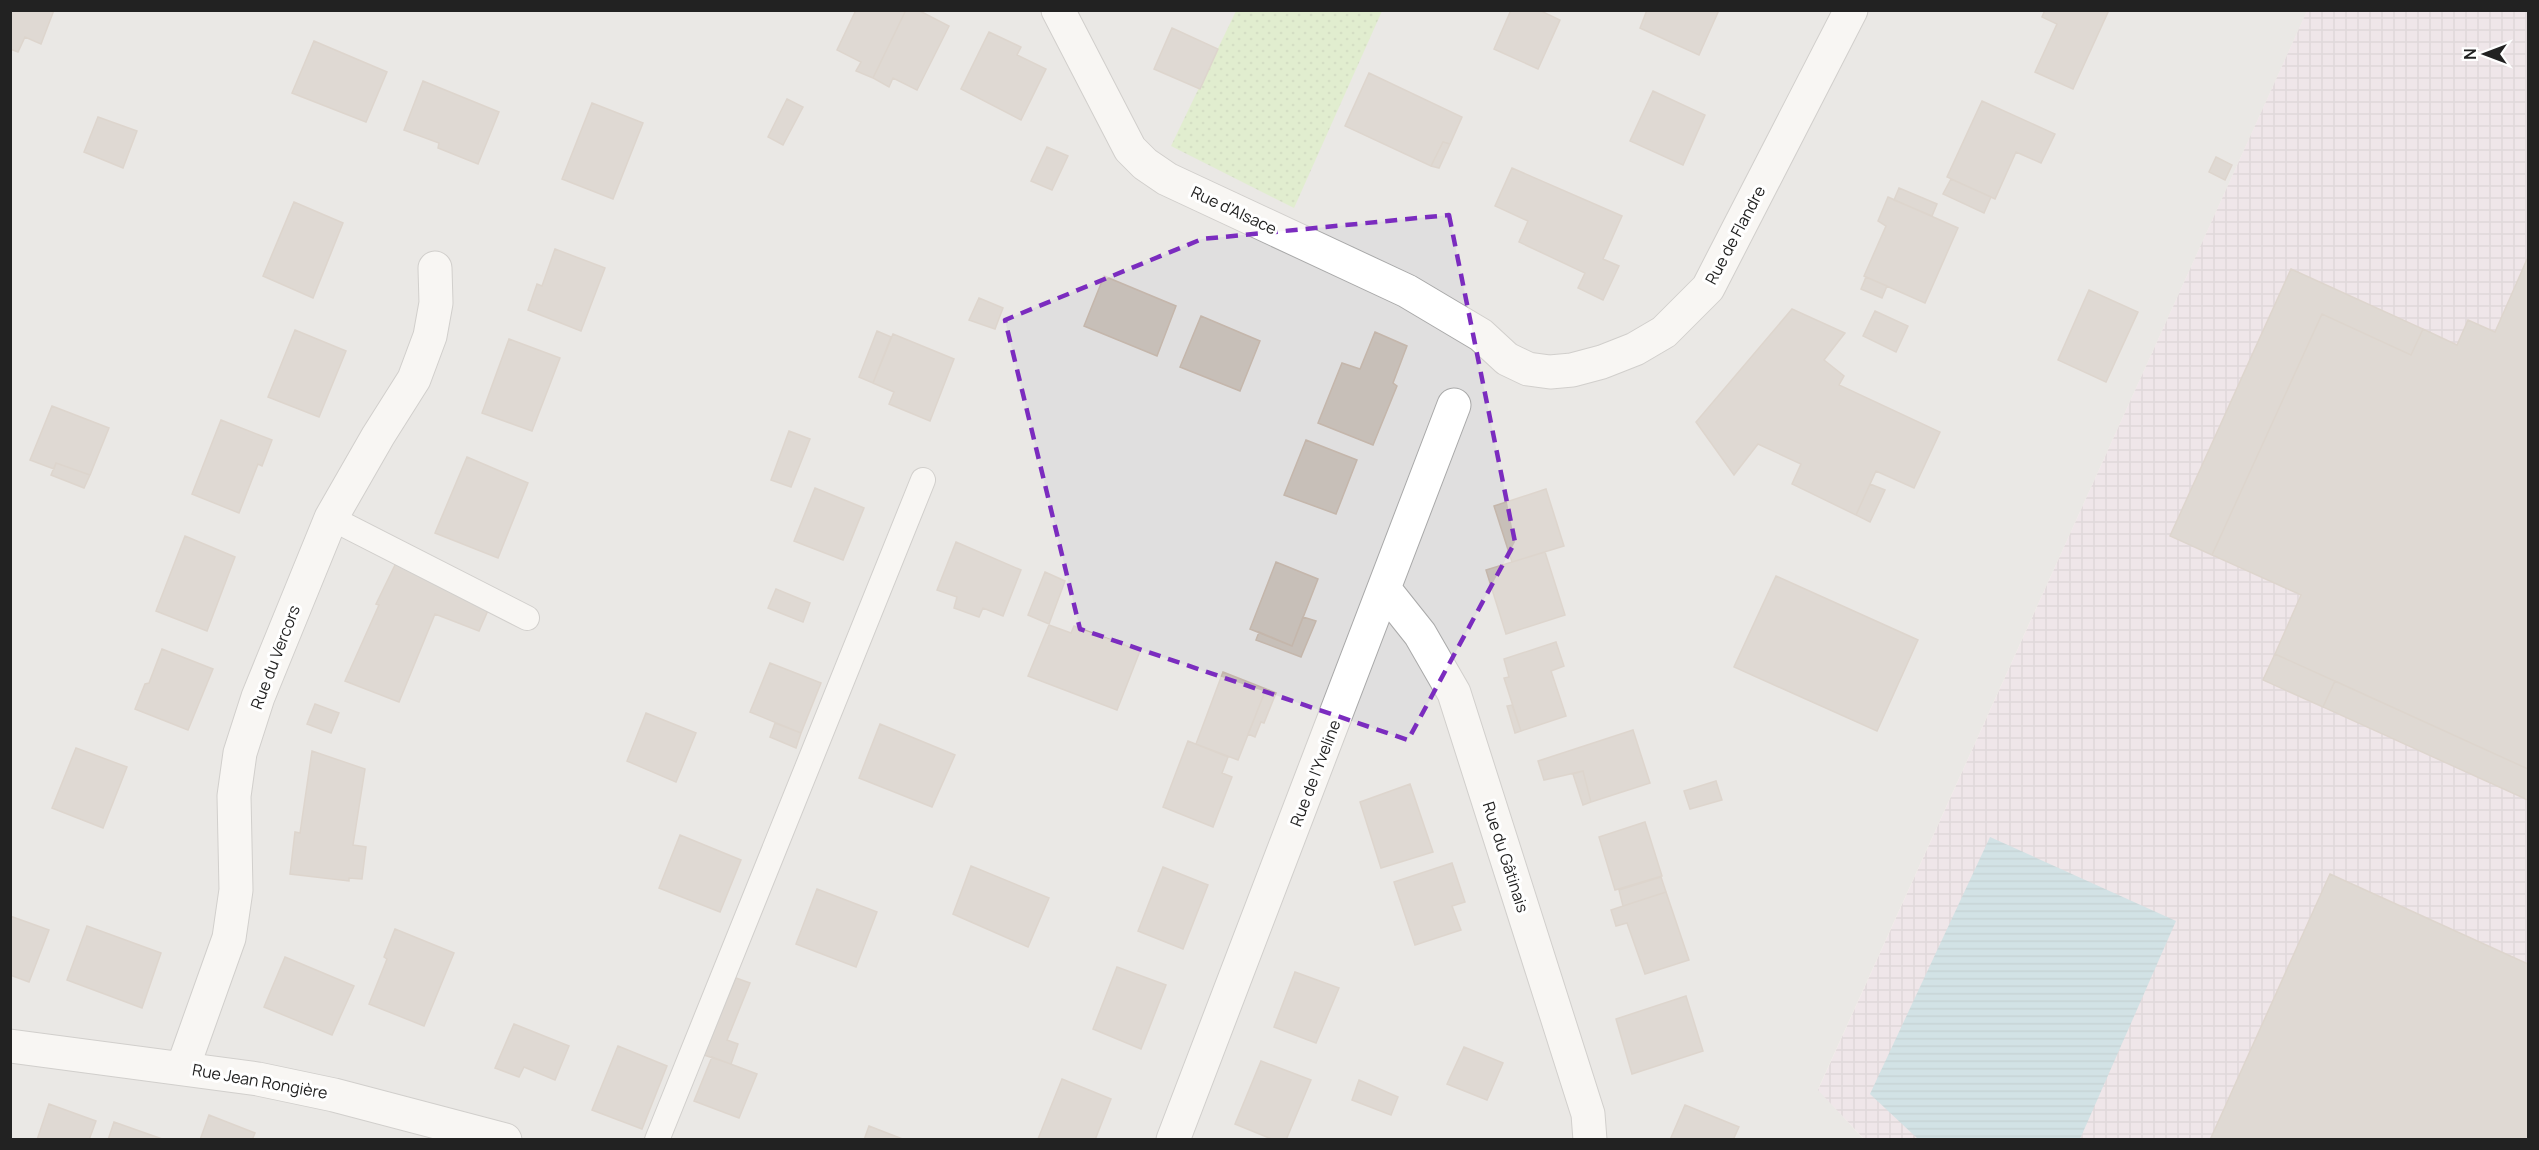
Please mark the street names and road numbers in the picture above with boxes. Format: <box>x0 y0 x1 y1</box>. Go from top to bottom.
street label: Rue d'Alsace <box>1188 181 1280 239</box>
street label: Rue de Flandre <box>1700 182 1770 288</box>
street label: Rue du Vercors <box>245 602 305 712</box>
street label: Rue de l'Yveline <box>1285 716 1345 830</box>
street label: Rue du Gâtinais <box>1478 799 1534 915</box>
street label: Rue Jean Rongière <box>191 1058 329 1104</box>

